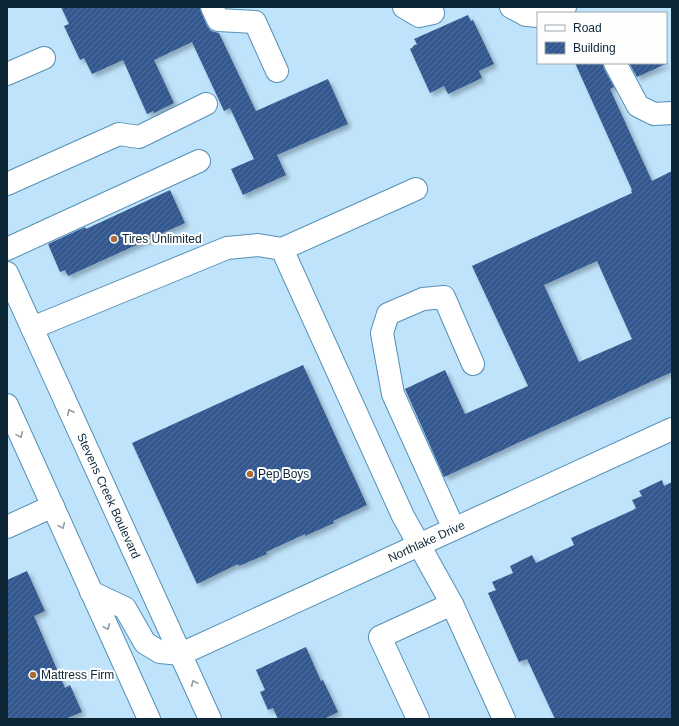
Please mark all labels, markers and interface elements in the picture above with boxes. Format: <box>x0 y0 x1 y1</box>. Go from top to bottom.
legend <box>537 12 667 64</box>
text: Road <box>573 21 602 35</box>
text: Building <box>573 41 616 55</box>
place label: Tires Unlimited <box>122 232 202 246</box>
marker: Tires Unlimited <box>109 234 119 244</box>
one-way arrow <box>67 409 75 416</box>
one-way arrow <box>16 431 24 438</box>
street label: Stevens Creek Boulevard <box>74 431 143 561</box>
place label: Pep Boys <box>258 467 309 481</box>
marker: Pep Boys <box>245 469 255 479</box>
street label: Northlake Drive <box>386 518 467 565</box>
one-way arrow <box>57 522 65 529</box>
one-way arrow <box>102 623 110 631</box>
place label: Mattress Firm <box>41 668 114 682</box>
marker: Mattress Firm <box>28 670 38 680</box>
one-way arrow <box>191 680 199 688</box>

